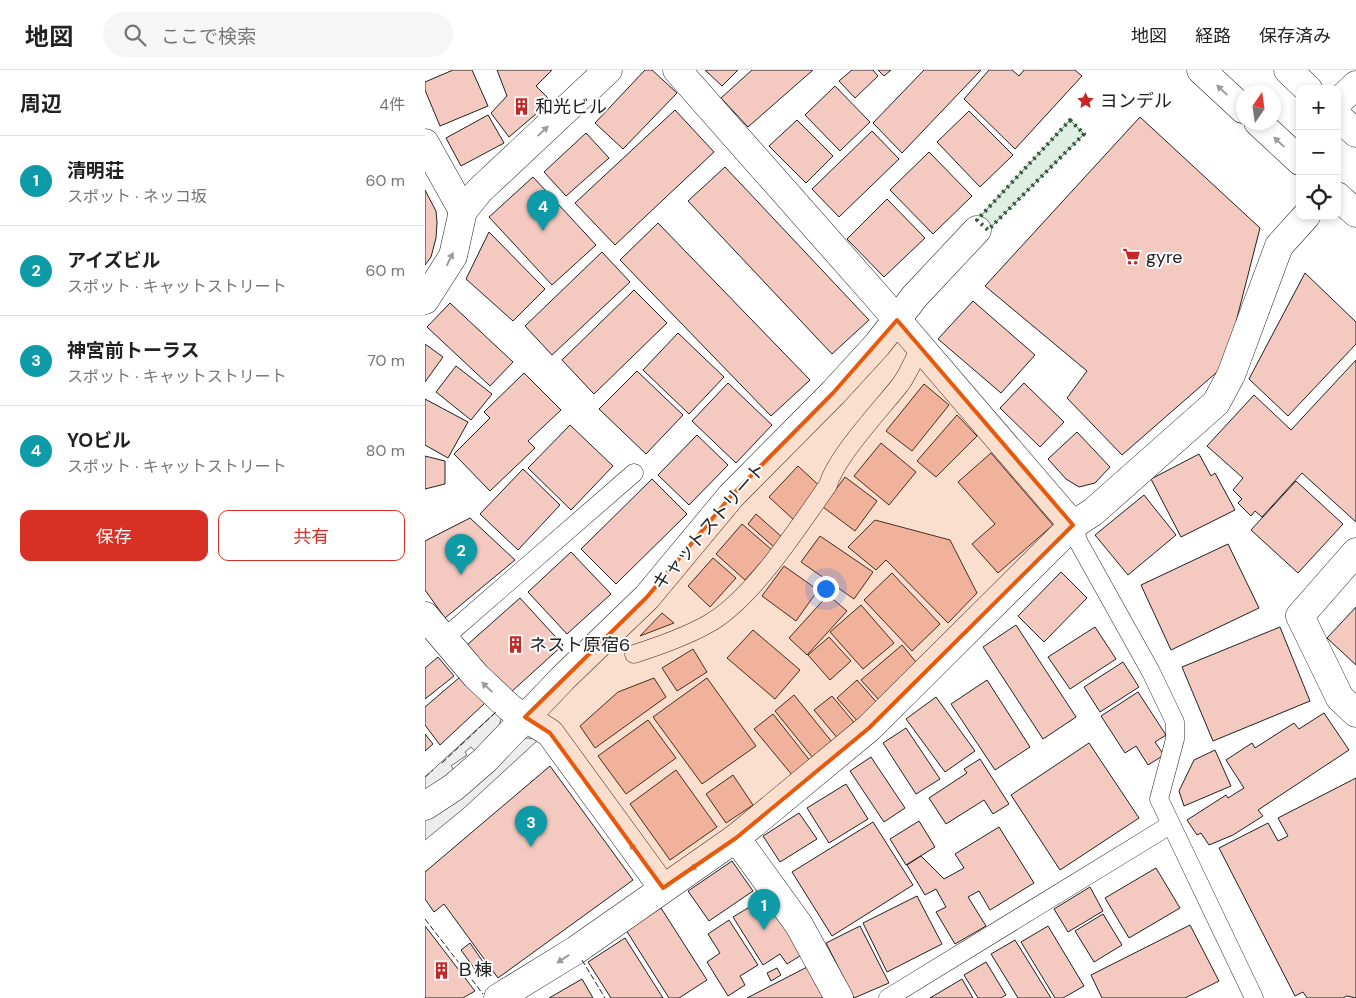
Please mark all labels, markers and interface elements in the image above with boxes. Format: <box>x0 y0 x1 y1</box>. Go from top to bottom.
search box <box>103 12 453 57</box>
text: 地図 <box>25 21 73 52</box>
icon: search <box>121 21 149 49</box>
text: ここで検索 <box>161 24 256 49</box>
text: 地図 <box>1131 24 1167 48</box>
text: 経路 <box>1195 24 1231 48</box>
text: 保存済み <box>1259 24 1331 48</box>
one-way arrow <box>1217 84 1229 96</box>
north arrow <box>1236 85 1281 130</box>
map controls <box>1296 85 1341 220</box>
button: + <box>1296 85 1341 130</box>
place label: ヨンデル <box>1100 89 1172 113</box>
text: 周辺 <box>20 90 62 118</box>
place icon: ヨンデル <box>1076 91 1096 111</box>
text: 4件 <box>379 94 405 115</box>
place label: 和光ビル <box>535 95 607 119</box>
building icon: 和光ビル <box>511 97 531 117</box>
one-way arrow <box>537 125 549 137</box>
button: − <box>1296 130 1341 175</box>
one-way arrow <box>1273 136 1285 148</box>
text: 清明荘 <box>67 158 124 183</box>
text: 1 <box>33 170 39 191</box>
text: 60 m <box>365 170 405 191</box>
button: locate <box>1296 175 1341 220</box>
text: スポット · ネッコ坂 <box>67 186 207 207</box>
pin: 4 <box>527 190 559 231</box>
place label: gyre <box>1146 245 1183 269</box>
supermarket icon: gyre <box>1122 247 1142 267</box>
text: アイズビル <box>67 248 160 273</box>
one-way arrow <box>446 251 455 266</box>
text: 2 <box>31 260 41 281</box>
text: 60 m <box>365 260 405 281</box>
text: スポット · キャットストリート <box>67 276 287 297</box>
text: 神宮前トーラス <box>67 338 200 363</box>
text: 3 <box>31 350 41 371</box>
text: 70 m <box>367 350 405 371</box>
text: スポット · キャットストリート <box>67 366 287 387</box>
text: YOビル <box>67 428 131 453</box>
text: 4 <box>31 440 41 461</box>
text: 80 m <box>366 440 405 461</box>
text: スポット · キャットストリート <box>67 456 287 477</box>
street label: キャットストリート <box>647 457 771 595</box>
button: 保存 <box>20 510 208 561</box>
button: 共有 <box>218 510 405 561</box>
pin: 2 <box>445 534 477 575</box>
your location <box>813 576 839 602</box>
place label: ネスト原宿6 <box>529 633 630 657</box>
building icon: ネスト原宿6 <box>505 635 525 655</box>
one-way arrow <box>482 681 494 693</box>
pin: 3 <box>515 806 547 847</box>
one-way arrow <box>629 842 639 856</box>
one-way arrow <box>689 861 703 871</box>
pin: 1 <box>748 889 780 930</box>
one-way arrow <box>556 954 569 963</box>
place label: Ｂ棟 <box>456 958 492 982</box>
building icon: Ｂ棟 <box>432 960 452 980</box>

